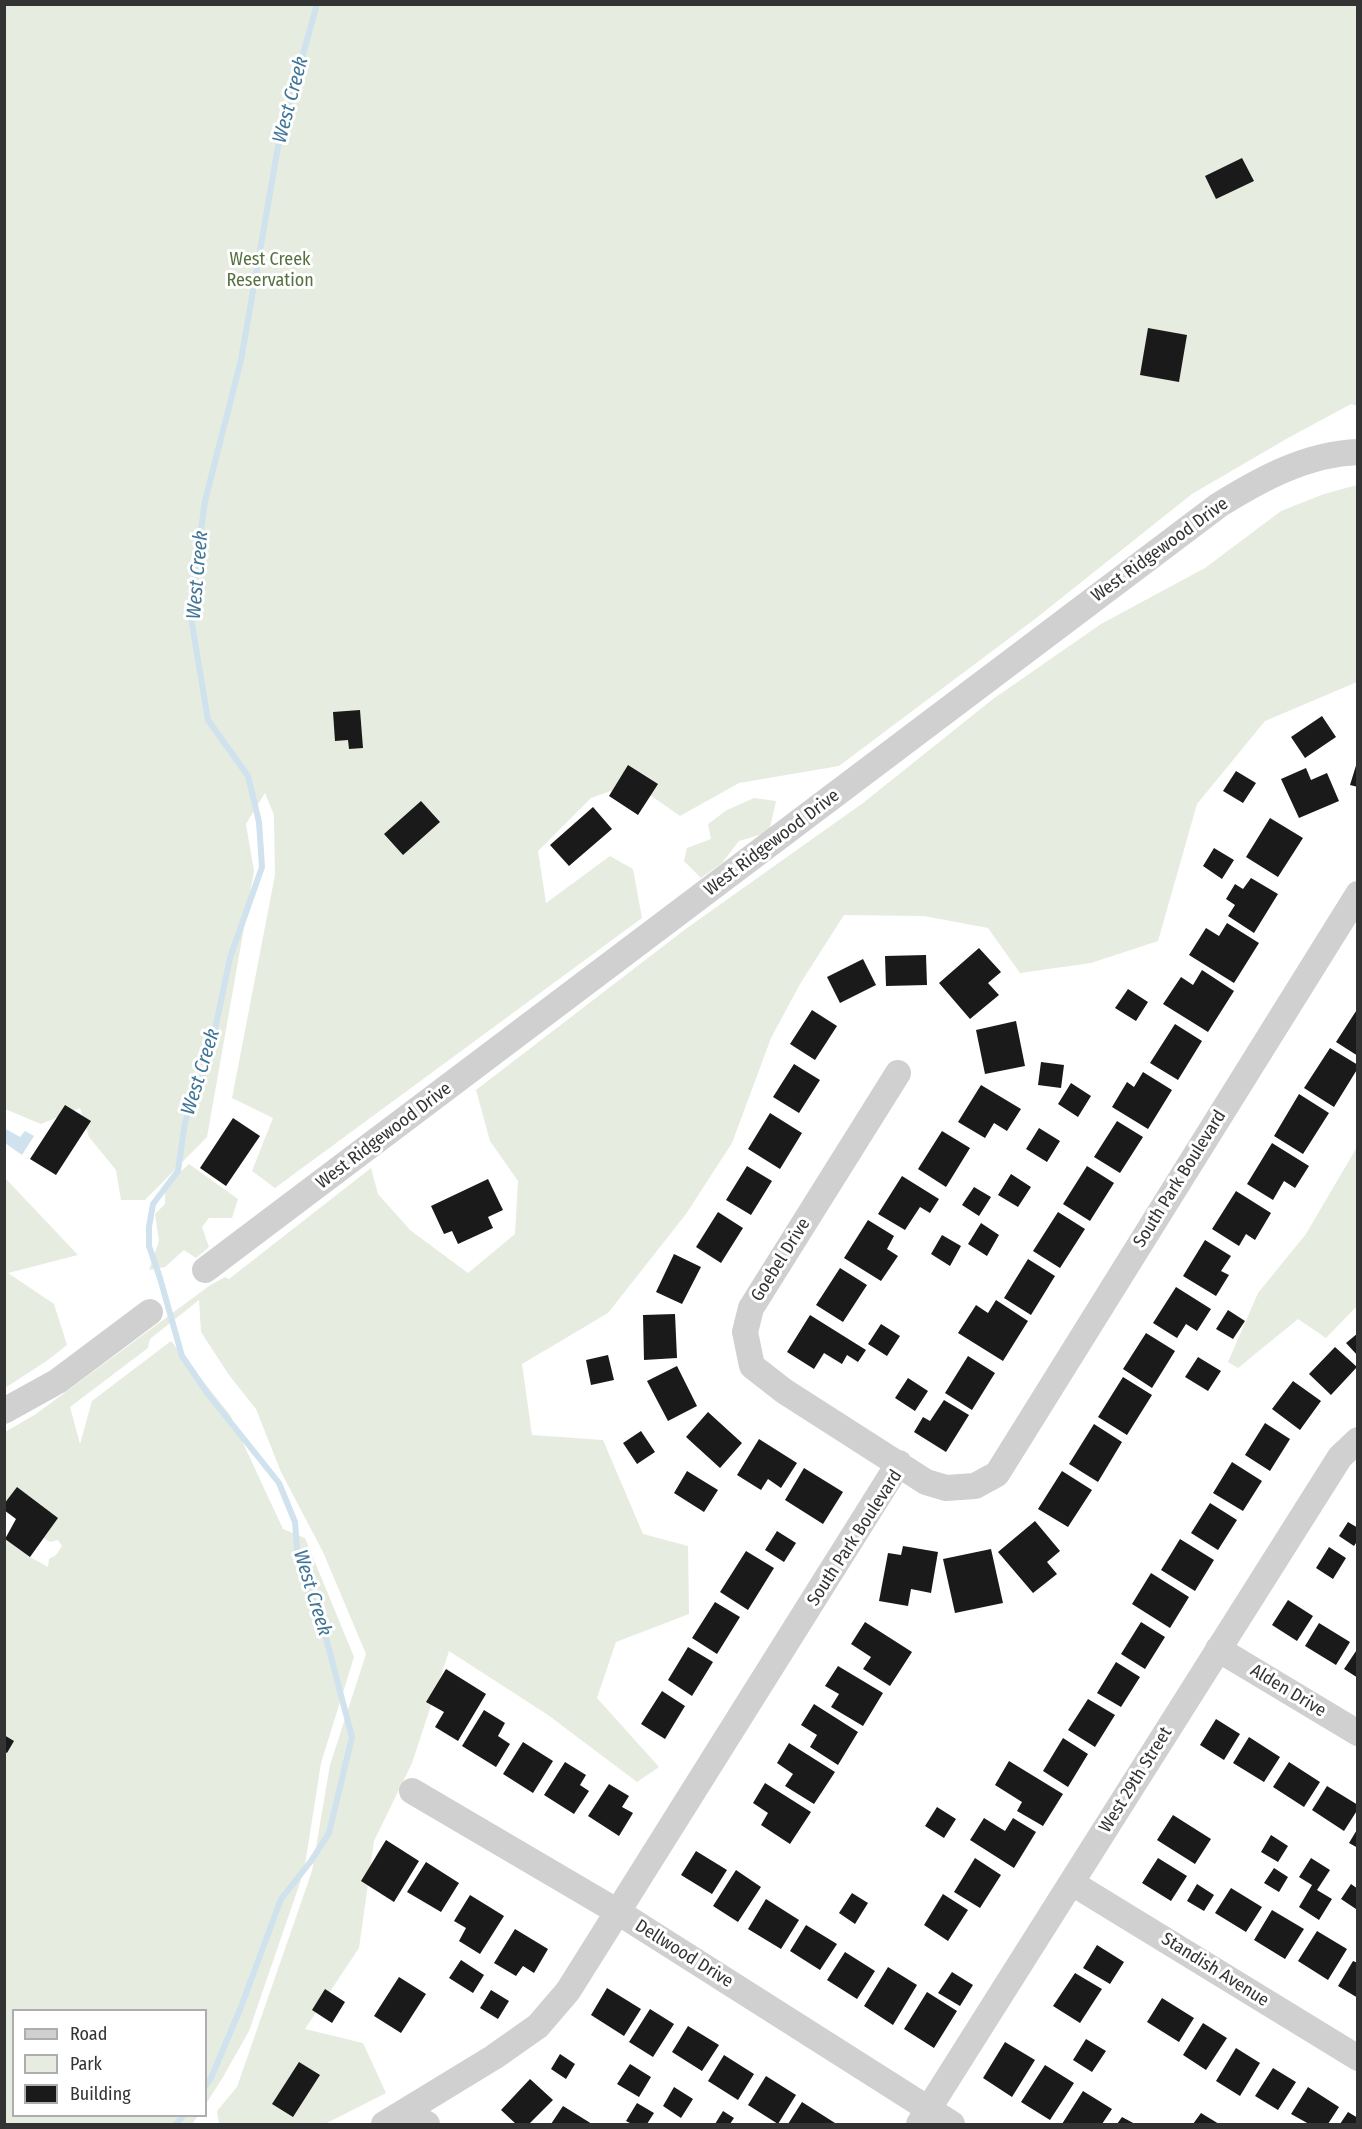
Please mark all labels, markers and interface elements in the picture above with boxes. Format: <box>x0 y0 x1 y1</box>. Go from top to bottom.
water label: West Creek <box>268 54 314 146</box>
park label: West Creek Reservation <box>226 249 314 292</box>
street label: West Ridgewood Drive <box>1087 493 1233 607</box>
water label: West Creek <box>182 530 214 620</box>
street label: West Ridgewood Drive <box>700 785 844 901</box>
water label: West Creek <box>177 1026 225 1118</box>
street label: West Ridgewood Drive <box>312 1078 456 1194</box>
street label: South Park Boulevard <box>1129 1106 1231 1252</box>
street label: Goebel Drive <box>747 1214 815 1306</box>
street label: South Park Boulevard <box>803 1466 907 1610</box>
water label: West Creek <box>288 1547 336 1639</box>
street label: Alden Drive <box>1246 1660 1330 1722</box>
street label: West 29th Street <box>1095 1723 1177 1837</box>
street label: Dellwood Drive <box>631 1915 737 1993</box>
street label: Standish Avenue <box>1157 1928 1273 2012</box>
legend <box>12 2009 207 2117</box>
text: Road <box>70 2023 107 2045</box>
text: Park <box>70 2053 102 2075</box>
text: Building <box>70 2083 131 2105</box>

